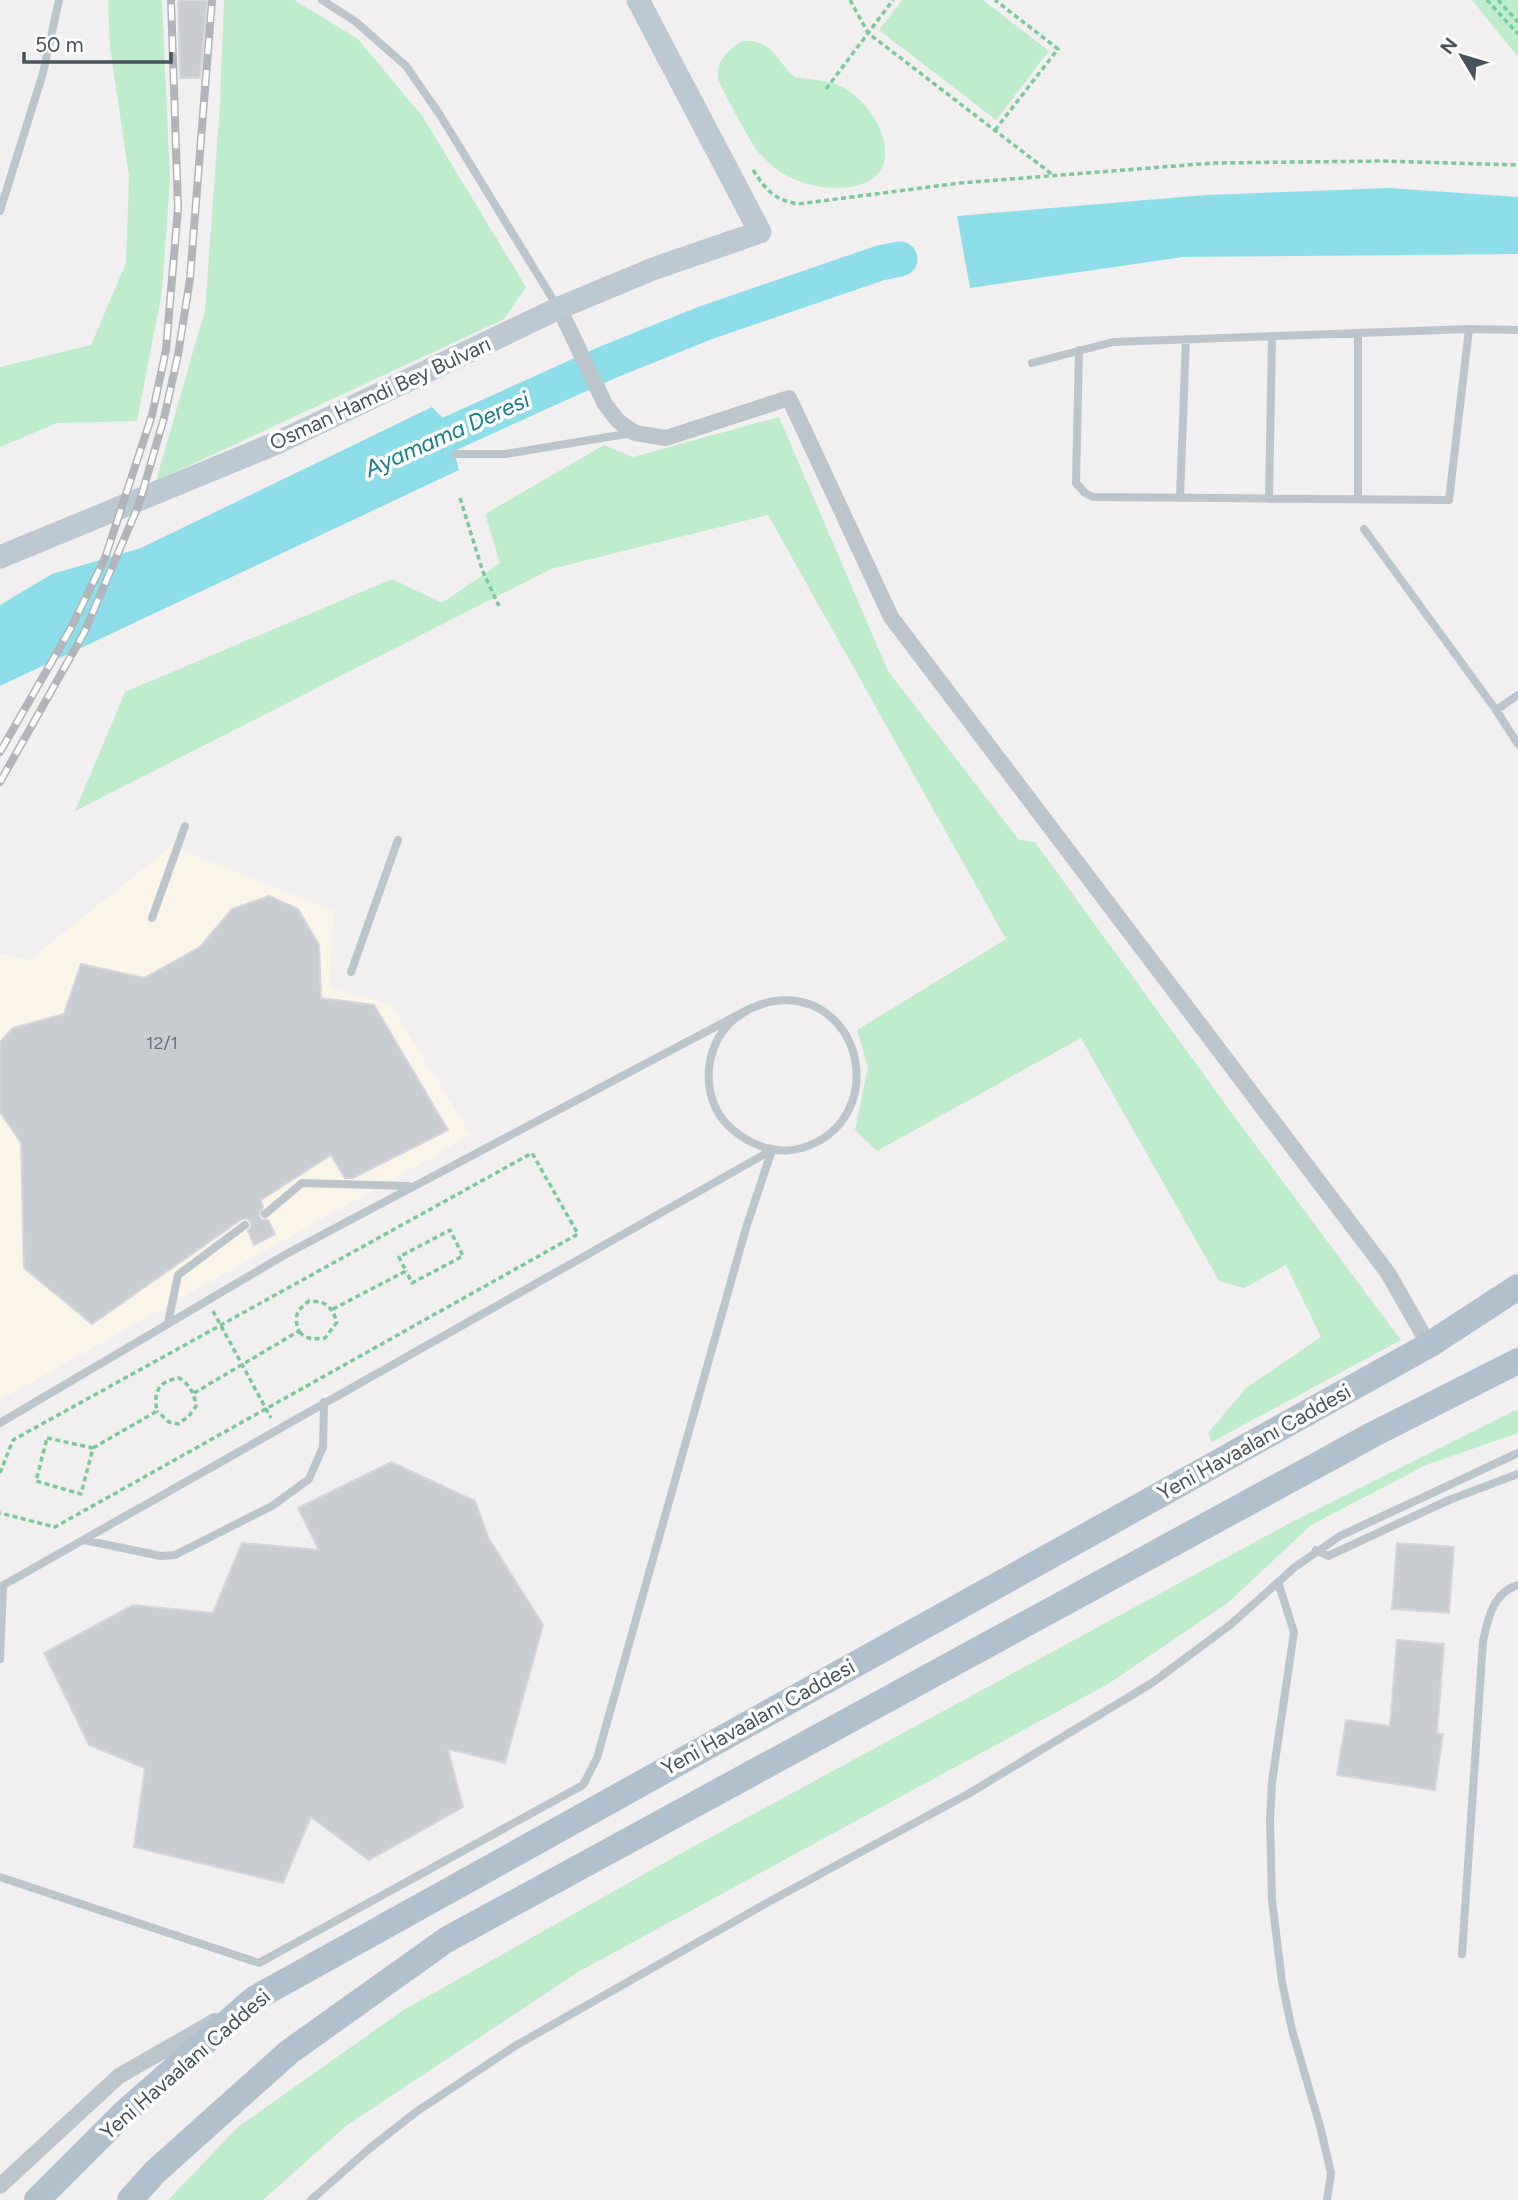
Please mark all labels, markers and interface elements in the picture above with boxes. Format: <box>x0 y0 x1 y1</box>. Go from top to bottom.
scale bar <box>24 21 172 65</box>
north arrow <box>1427 21 1497 91</box>
text: 50 m <box>35 32 84 57</box>
text: N <box>1435 33 1463 59</box>
street label: Osman Hamdi Bey Bulvarı <box>265 331 495 455</box>
water label: Ayamama Deresi <box>359 385 534 483</box>
house number: 12/1 <box>146 1032 178 1054</box>
street label: Yeni Havaalanı Caddesi <box>1153 1379 1355 1505</box>
street label: Yeni Havaalanı Caddesi <box>657 1654 859 1780</box>
street label: Yeni Havaalanı Caddesi <box>95 1983 275 2145</box>

